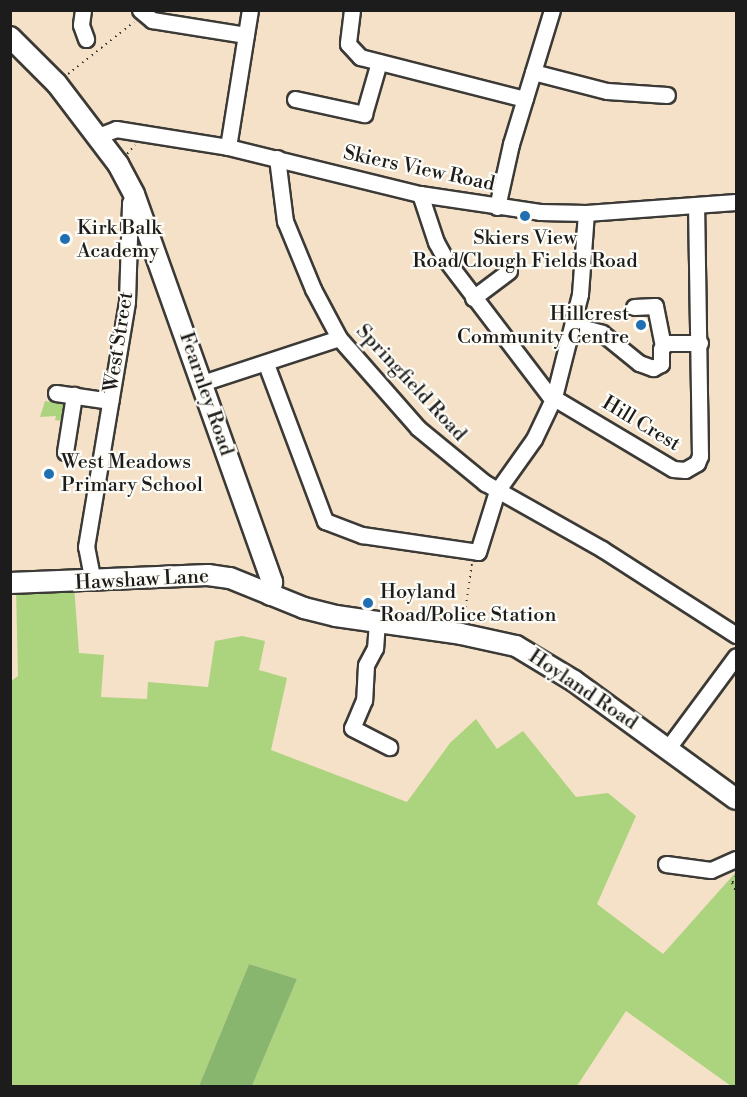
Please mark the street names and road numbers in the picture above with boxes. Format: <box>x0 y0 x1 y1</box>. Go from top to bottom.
street label: Skiers View Road <box>341 141 497 197</box>
street label: West Street <box>99 290 139 394</box>
street label: Springfield Road <box>351 320 471 446</box>
street label: Fearnley Road <box>174 329 238 459</box>
street label: Hill Crest <box>598 391 684 457</box>
street label: Hawshaw Lane <box>74 565 210 595</box>
street label: Hoyland Road <box>524 645 642 735</box>

